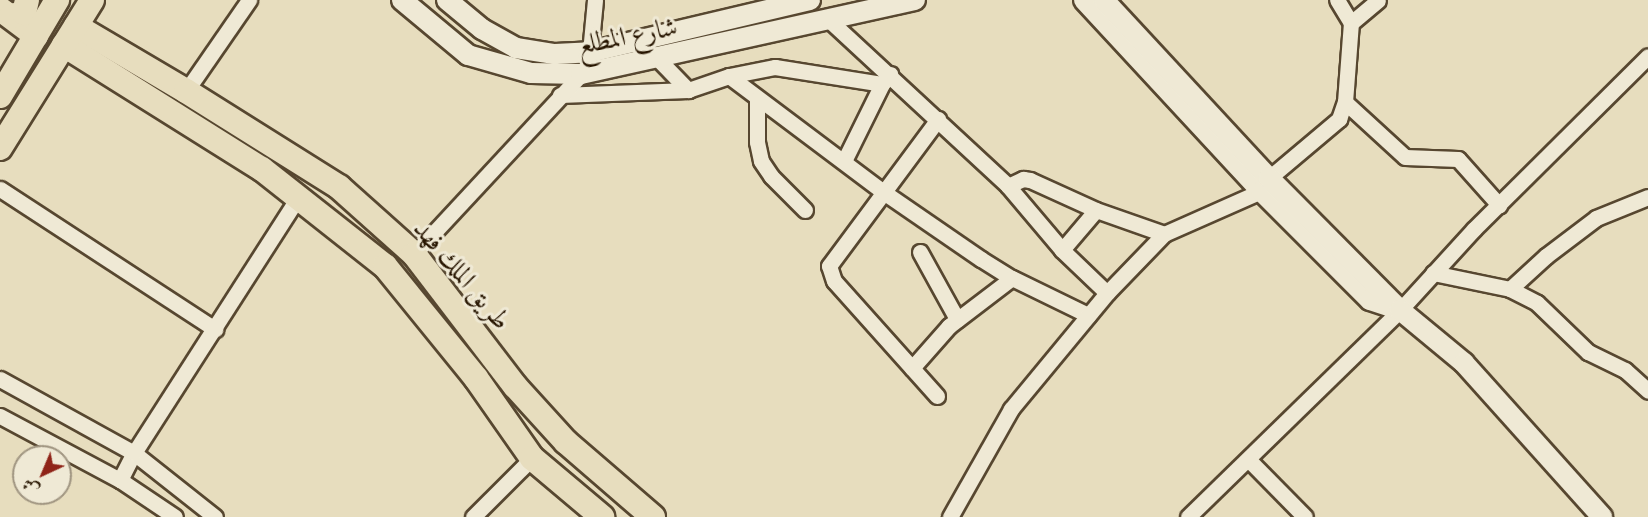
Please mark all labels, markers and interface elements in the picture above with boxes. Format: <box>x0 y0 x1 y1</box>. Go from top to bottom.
street label: شارع المطلع <box>574 9 680 61</box>
street label: طريق الملك فهد <box>407 212 519 336</box>
north arrow <box>12 445 72 505</box>
text: ش <box>18 474 44 500</box>

